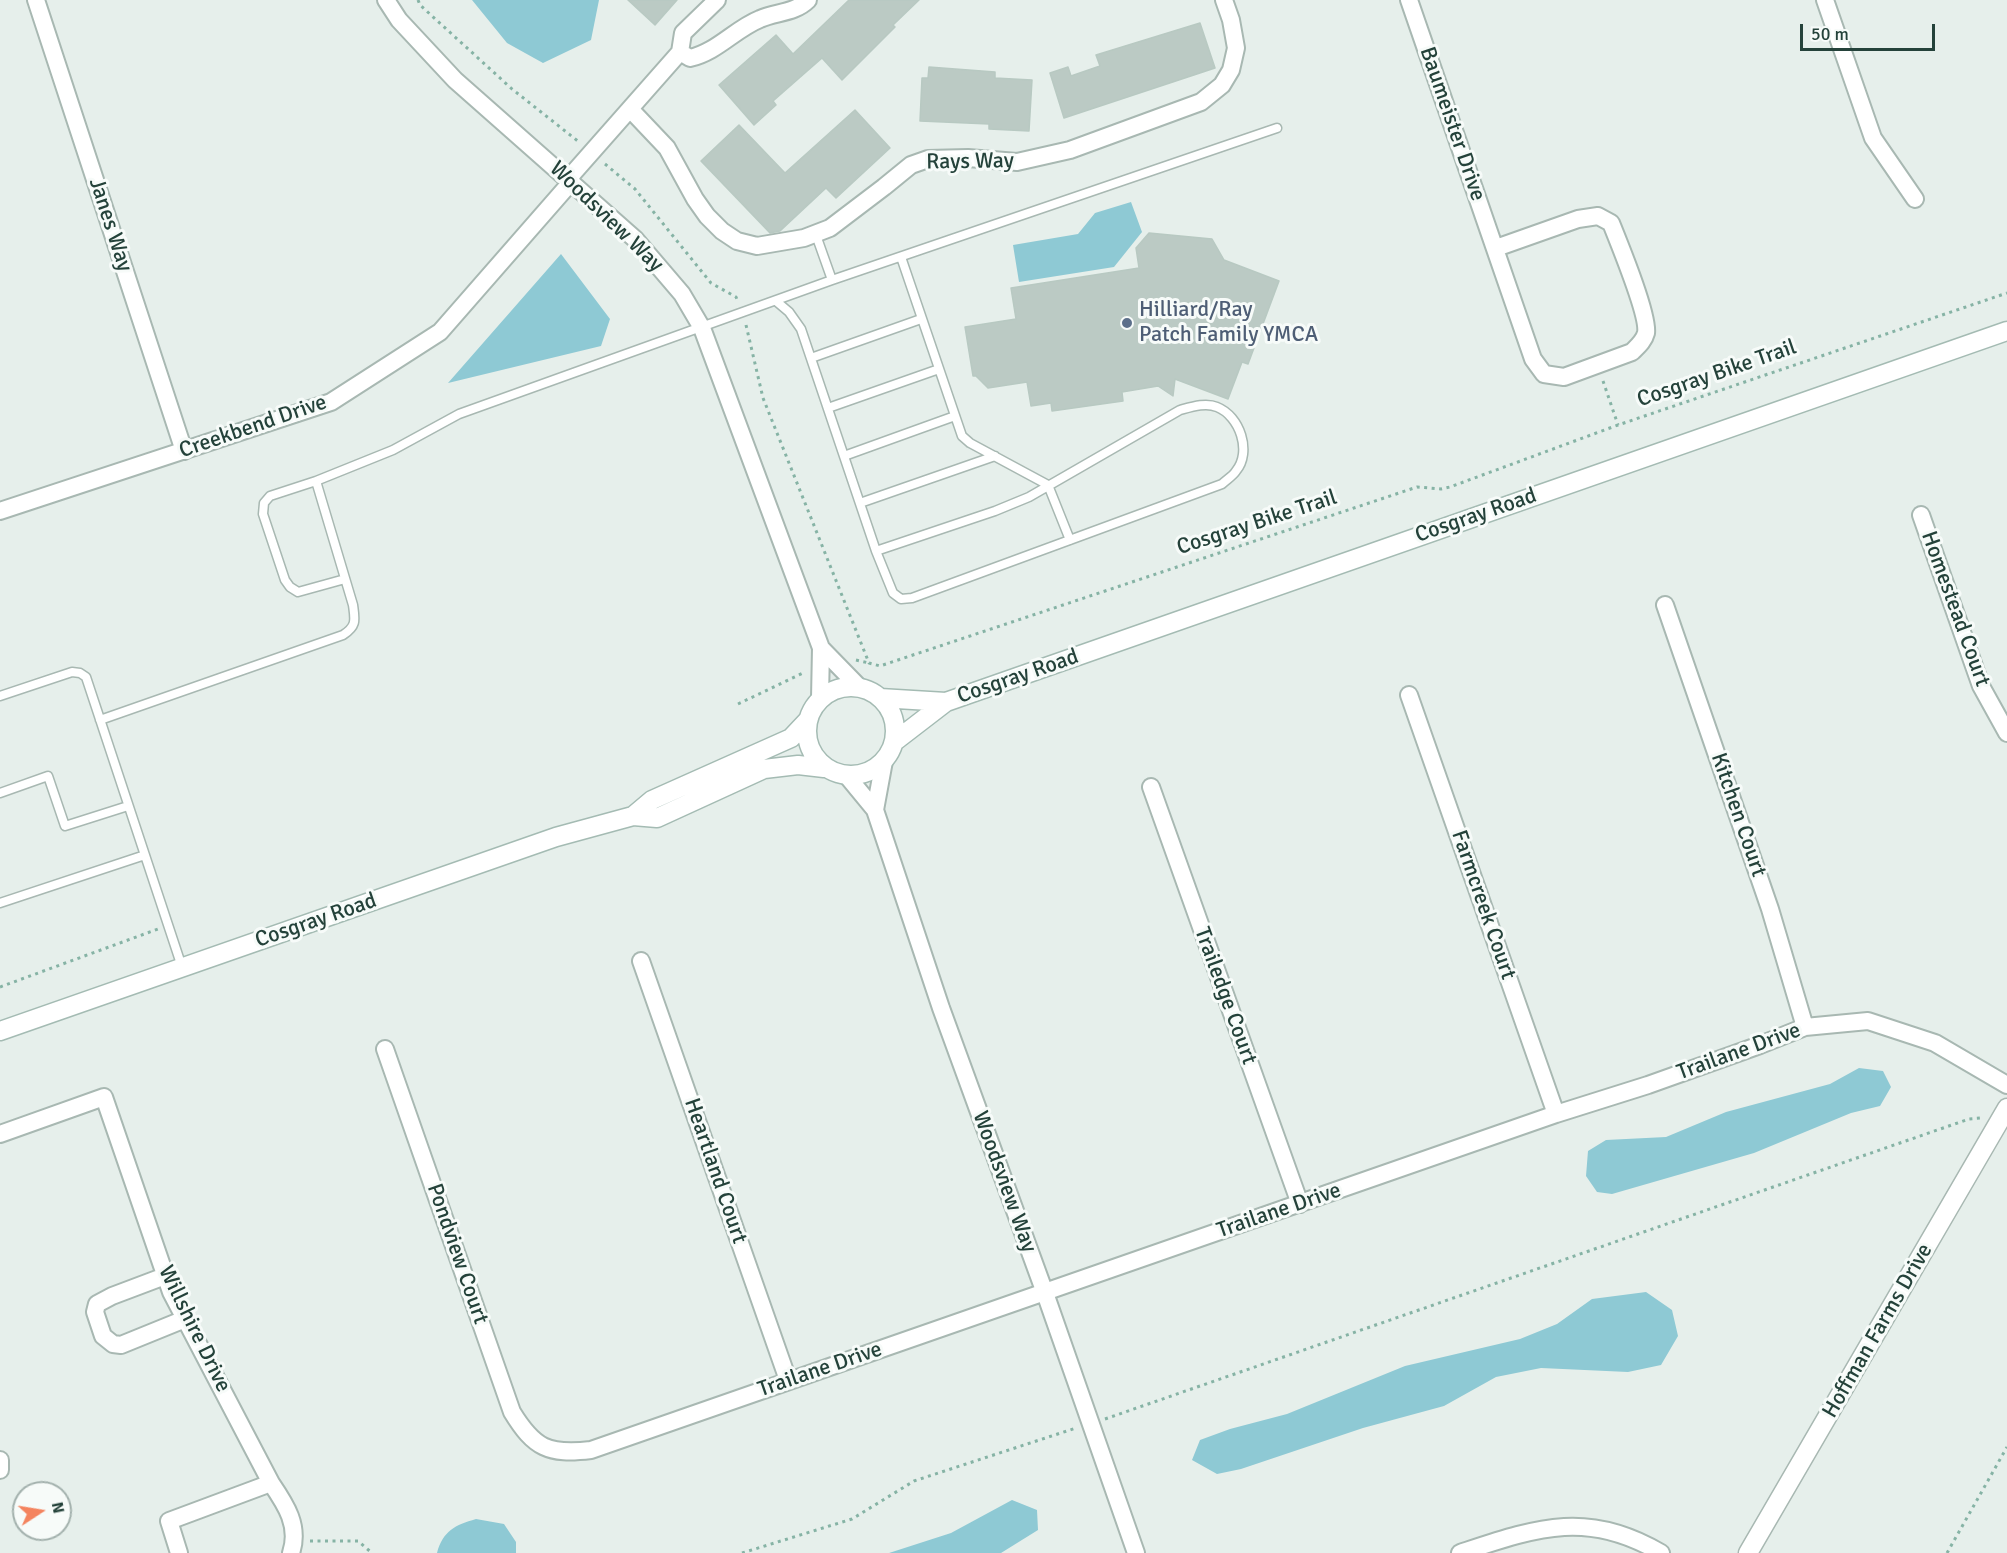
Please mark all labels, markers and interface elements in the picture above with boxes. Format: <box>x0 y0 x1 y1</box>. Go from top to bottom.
scale bar <box>1803 12 1938 50</box>
text: 50 m <box>1811 23 1849 45</box>
street label: Baumeister Drive <box>1413 43 1491 205</box>
street label: Rays Way <box>926 148 1014 176</box>
street label: Woodsview Way <box>544 156 668 278</box>
street label: Janes Way <box>82 175 138 275</box>
place label: Hilliard/Ray Patch Family YMCA <box>1139 297 1318 348</box>
marker: Hilliard/Ray Patch Family YMCA <box>1120 316 1134 330</box>
street label: Cosgray Bike Trail <box>1634 334 1800 414</box>
street label: Creekbend Drive <box>176 389 330 465</box>
street label: Cosgray Road <box>1412 483 1540 549</box>
street label: Cosgray Bike Trail <box>1174 485 1340 561</box>
street label: Homestead Court <box>1915 528 1995 690</box>
street label: Cosgray Road <box>954 644 1082 710</box>
street label: Kitchen Court <box>1704 749 1772 881</box>
street label: Farmcreek Court <box>1445 827 1521 983</box>
street label: Cosgray Road <box>252 888 380 954</box>
street label: Trailedge Court <box>1188 924 1262 1068</box>
street label: Trailane Drive <box>1674 1017 1804 1087</box>
street label: Heartland Court <box>678 1095 752 1247</box>
street label: Woodsview Way <box>966 1108 1042 1256</box>
street label: Trailane Drive <box>1213 1177 1345 1245</box>
street label: Pondview Court <box>421 1180 493 1328</box>
street label: Hoffman Farms Drive <box>1817 1239 1939 1423</box>
street label: Willshire Drive <box>152 1261 236 1397</box>
street label: Trailane Drive <box>754 1336 886 1404</box>
north arrow <box>12 1481 72 1541</box>
text: N <box>47 1500 69 1515</box>

